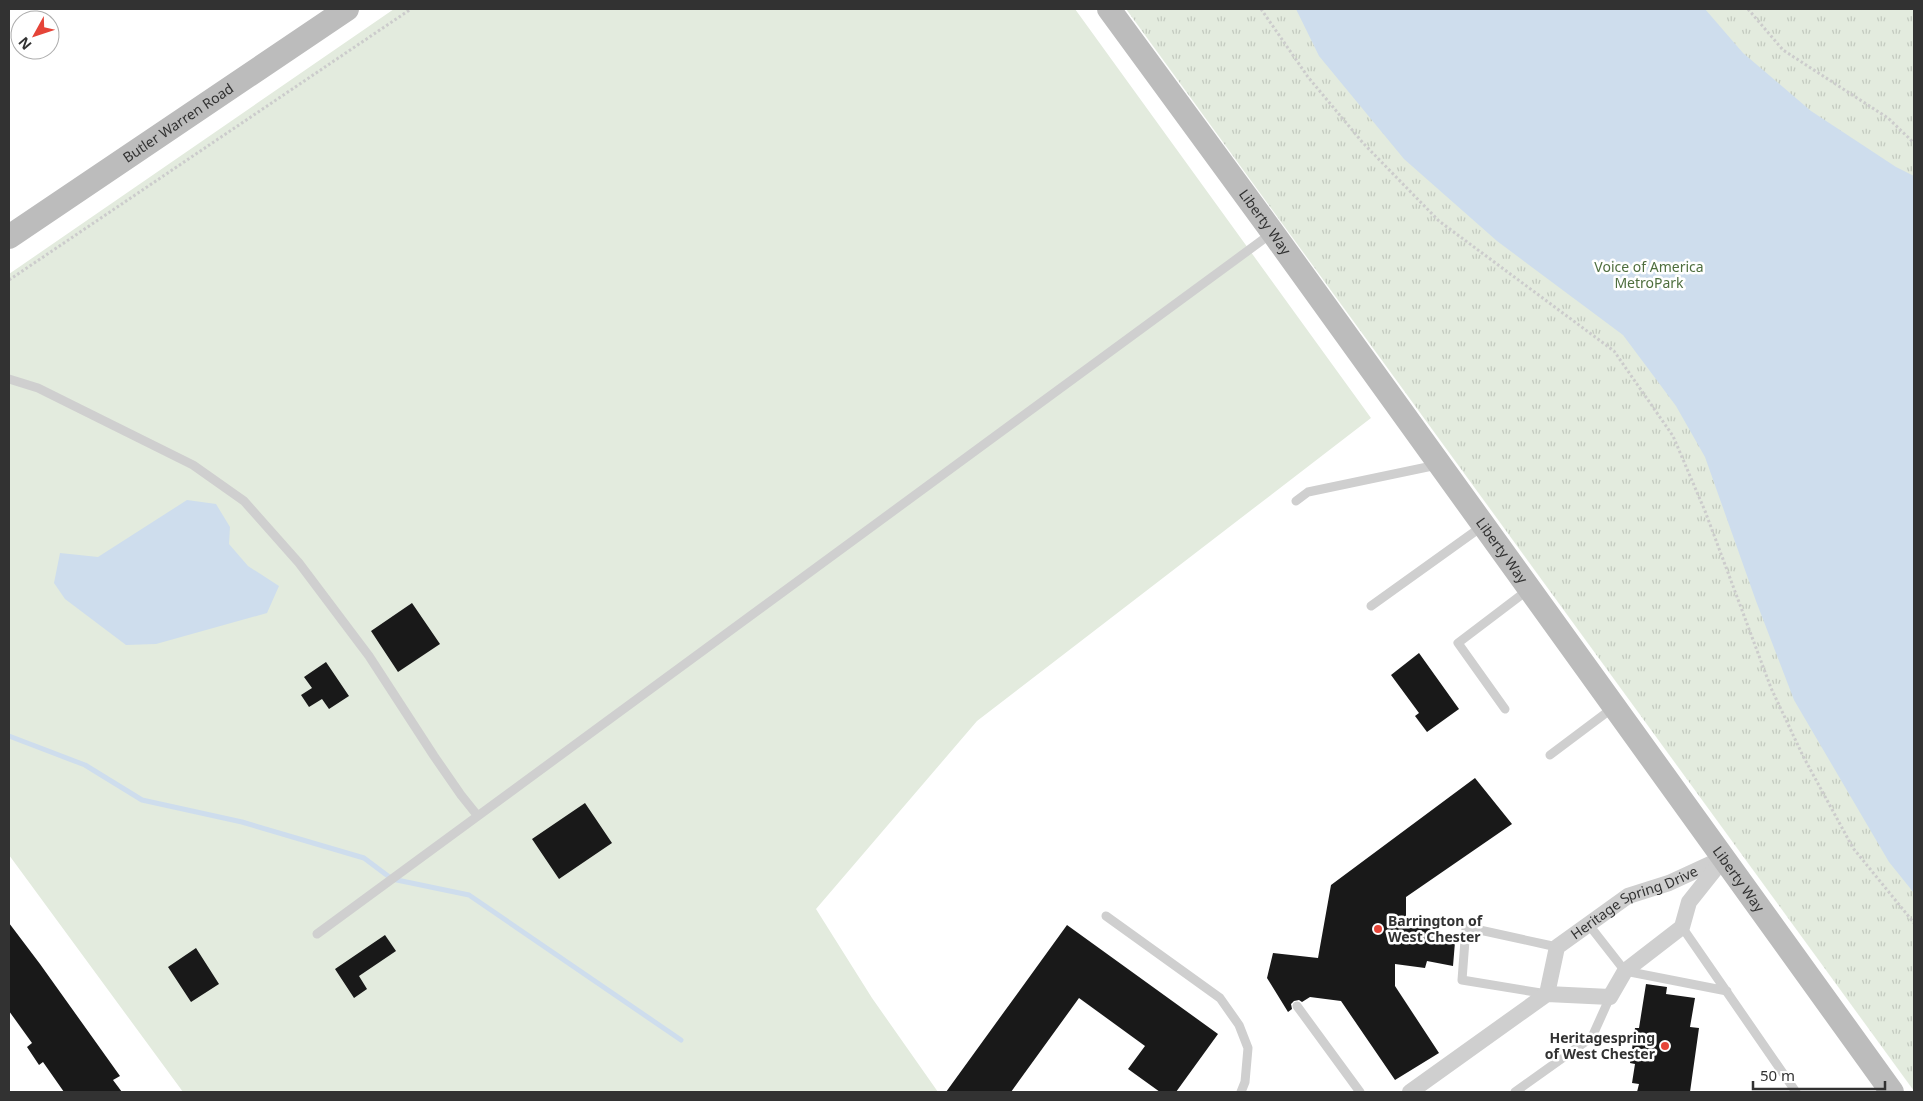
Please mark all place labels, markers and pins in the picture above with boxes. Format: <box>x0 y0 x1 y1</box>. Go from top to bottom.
place label: Barrington of West Chester <box>1388 911 1484 946</box>
marker: Barrington of West Chester <box>1372 923 1384 935</box>
place label: Heritagespring of West Chester <box>1545 1028 1656 1063</box>
marker: Heritagespring of West Chester <box>1659 1040 1671 1052</box>

